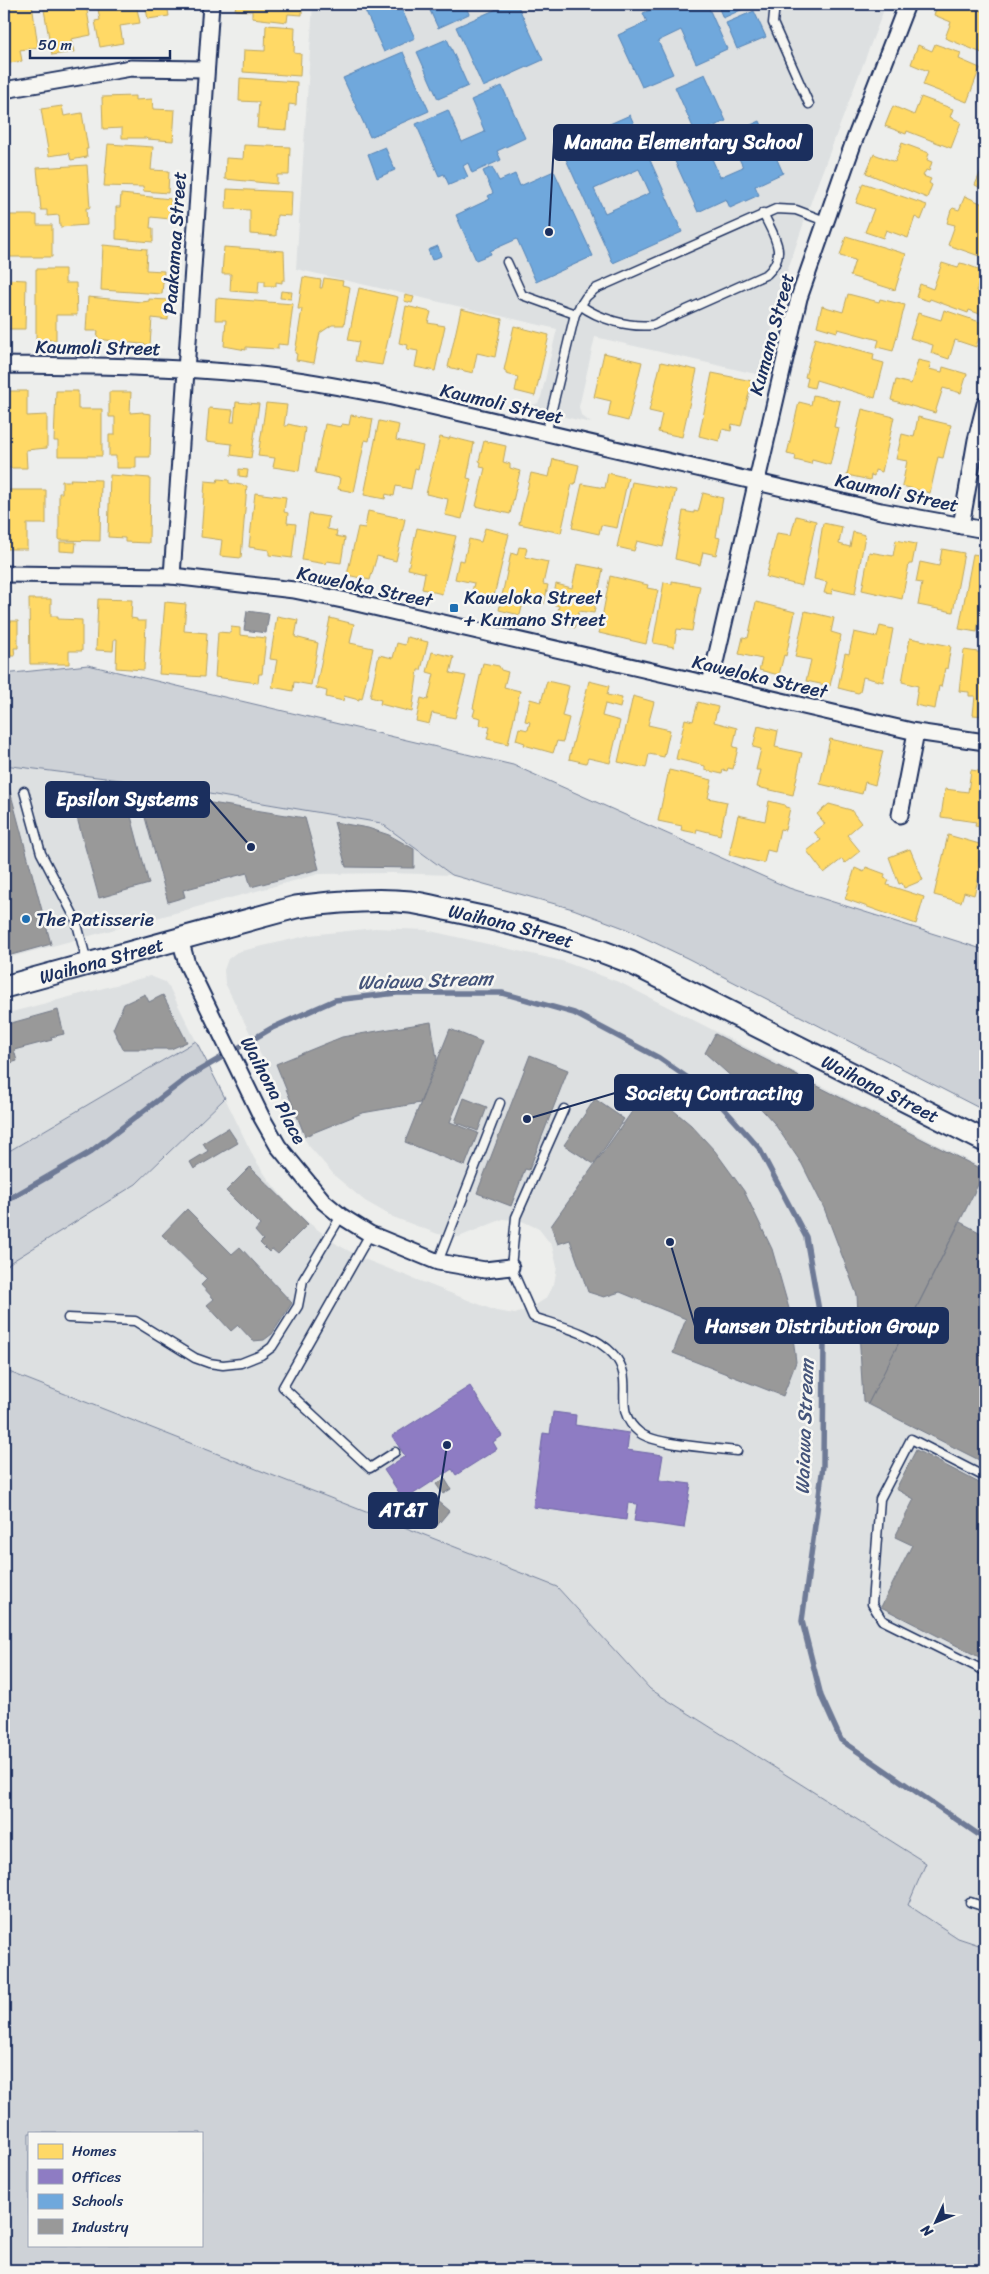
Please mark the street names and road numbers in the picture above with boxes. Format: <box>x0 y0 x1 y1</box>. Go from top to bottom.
street label: Paakamaa Street <box>153 170 196 316</box>
street label: Kumano Street <box>739 269 804 399</box>
street label: Kaumoli Street <box>35 330 161 365</box>
street label: Kaumoli Street <box>437 373 567 434</box>
street label: Kaumoli Street <box>832 463 962 522</box>
street label: Kaweloka Street <box>294 556 437 617</box>
street label: Kaweloka Street <box>689 645 832 708</box>
street label: Waihona Street <box>446 894 578 958</box>
street label: Waihona Street <box>35 928 168 994</box>
street label: Waihona Place <box>231 1030 316 1150</box>
street label: Waihona Street <box>816 1045 945 1132</box>

